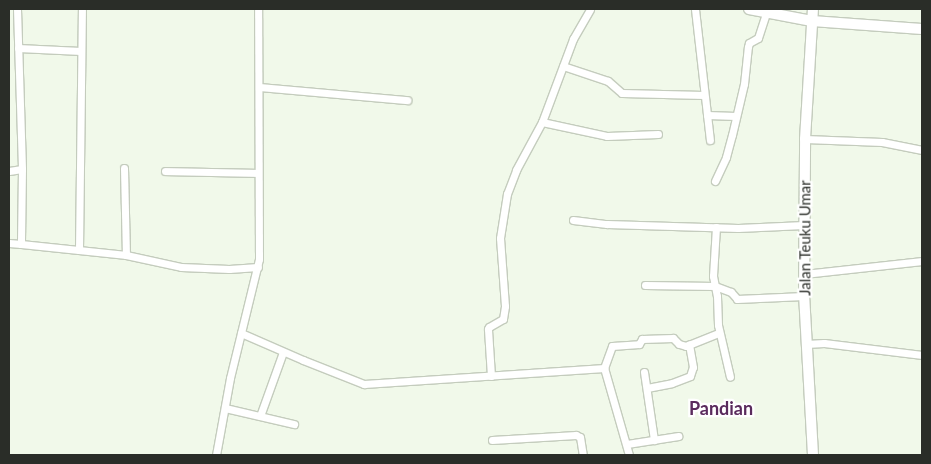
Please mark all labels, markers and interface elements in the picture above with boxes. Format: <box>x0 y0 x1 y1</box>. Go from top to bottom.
street label: Jalan Teuku Umar <box>796 180 814 296</box>
district label: Pandian <box>689 397 753 419</box>

